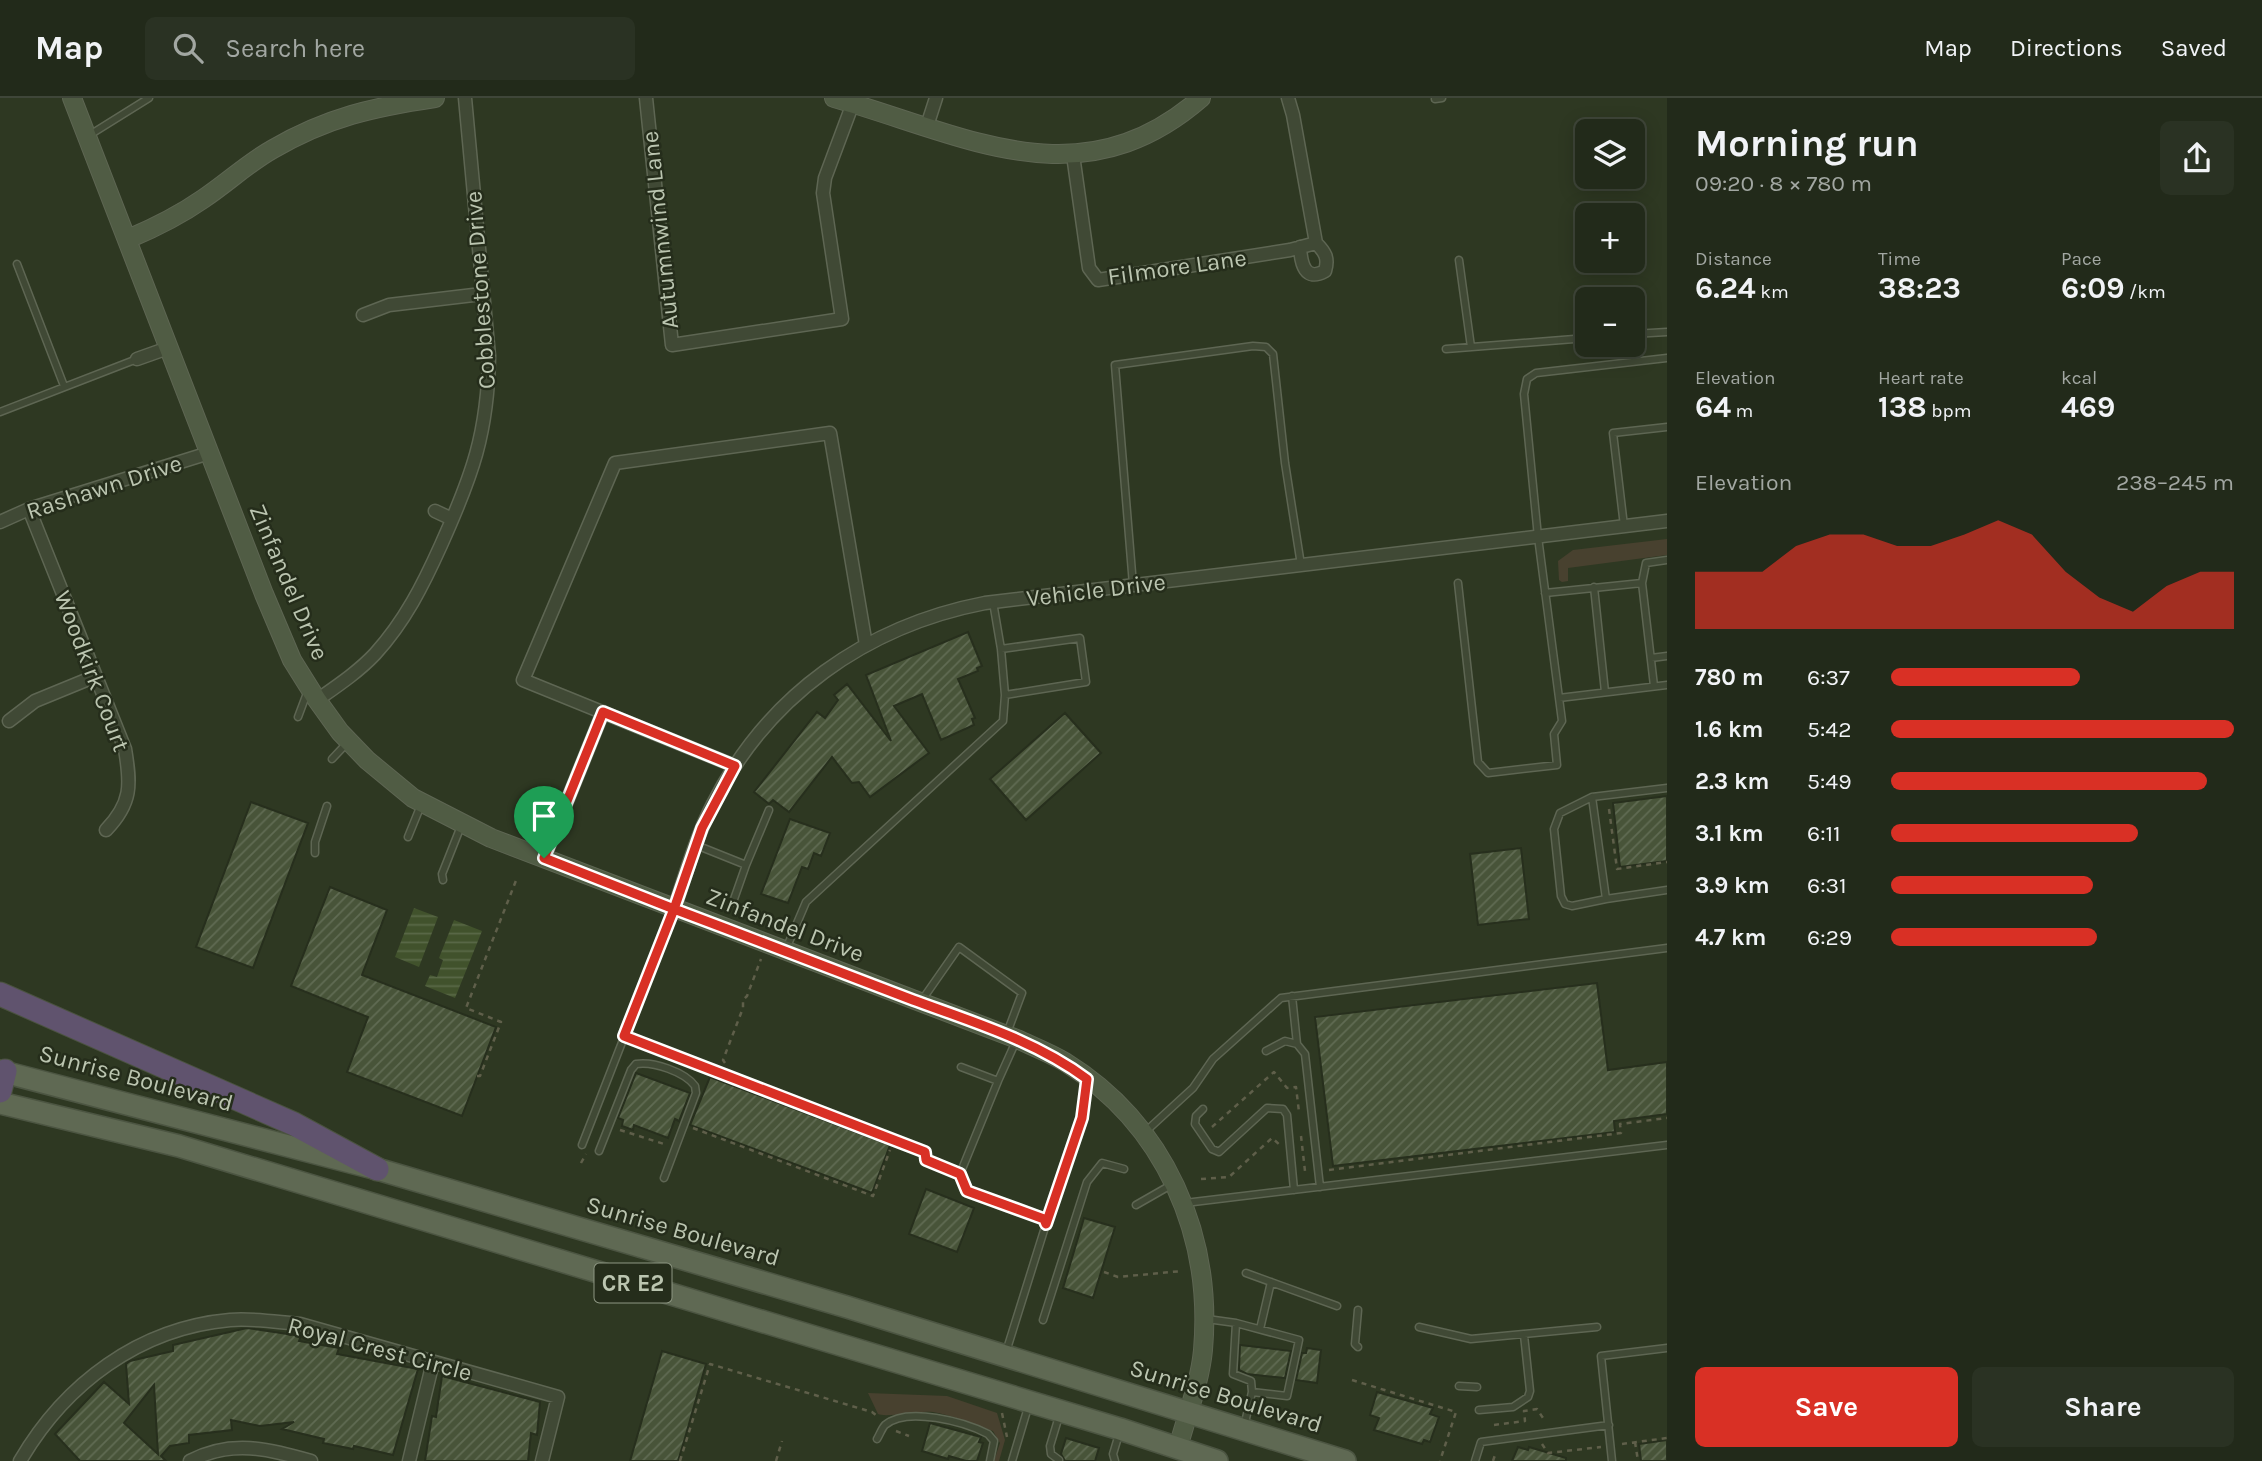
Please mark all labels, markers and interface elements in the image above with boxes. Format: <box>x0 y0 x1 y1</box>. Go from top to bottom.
search box <box>145 17 635 80</box>
text: Map <box>35 29 103 67</box>
icon: search <box>169 29 207 67</box>
text: Search here <box>225 33 365 64</box>
text: Map <box>1924 34 1972 62</box>
text: Directions <box>2010 34 2123 62</box>
text: Saved <box>2161 34 2227 62</box>
map controls <box>1575 119 1645 357</box>
button: layers <box>1575 119 1645 189</box>
text: Morning run <box>1695 121 1919 166</box>
button: share <box>2160 121 2234 195</box>
street label: Autumnwind Lane <box>636 130 684 330</box>
text: 09:20 · 8 × 780 m <box>1695 170 1872 197</box>
street label: Cobblestone Drive <box>459 190 501 390</box>
button: + <box>1575 203 1645 273</box>
street label: Filmore Lane <box>1106 243 1248 291</box>
text: Distance <box>1695 248 1772 270</box>
text: Time <box>1878 248 1921 270</box>
text: Pace <box>2061 248 2102 270</box>
text: 6.24 <box>1695 270 1756 306</box>
text: 38:23 <box>1878 270 1961 306</box>
text: 6:09 <box>2061 270 2125 306</box>
text: km <box>1756 281 1789 303</box>
text: /km <box>2125 281 2166 303</box>
button: − <box>1575 287 1645 357</box>
text: Elevation <box>1695 367 1775 389</box>
text: Heart rate <box>1878 367 1964 389</box>
text: kcal <box>2061 367 2097 389</box>
text: 64 <box>1695 389 1731 425</box>
text: 138 <box>1878 389 1927 425</box>
text: 469 <box>2061 389 2115 425</box>
text: m <box>1731 400 1753 422</box>
text: bpm <box>1927 400 1971 422</box>
street label: Rashawn Drive <box>23 449 185 525</box>
text: Elevation <box>1695 469 1792 496</box>
text: 238–245 m <box>2116 469 2234 496</box>
street label: Zinfandel Drive <box>244 500 334 664</box>
street label: Vehicle Drive <box>1025 568 1167 612</box>
street label: Woodkirk Court <box>49 587 135 755</box>
text: 780 m <box>1695 664 1764 691</box>
text: 6:37 <box>1807 664 1850 691</box>
text: 1.6 km <box>1695 716 1763 743</box>
text: 5:42 <box>1807 716 1851 743</box>
text: 2.3 km <box>1695 768 1769 795</box>
text: 5:49 <box>1807 768 1851 795</box>
pin <box>514 786 574 858</box>
icon: arrive <box>525 797 563 835</box>
text: 3.1 km <box>1695 820 1764 847</box>
text: 6:11 <box>1807 820 1841 847</box>
text: 3.9 km <box>1695 872 1770 899</box>
text: 6:31 <box>1807 872 1847 899</box>
street label: Zinfandel Drive <box>702 882 868 968</box>
text: 4.7 km <box>1695 924 1766 951</box>
text: 6:29 <box>1807 924 1852 951</box>
street label: Sunrise Boulevard <box>36 1039 236 1117</box>
street label: Sunrise Boulevard <box>583 1190 783 1272</box>
road number: CR E2 <box>594 1264 672 1302</box>
street label: Royal Crest Circle <box>285 1311 475 1387</box>
street label: Sunrise Boulevard <box>1126 1353 1326 1439</box>
button: Save <box>1695 1367 1958 1447</box>
button: Share <box>1972 1367 2234 1447</box>

